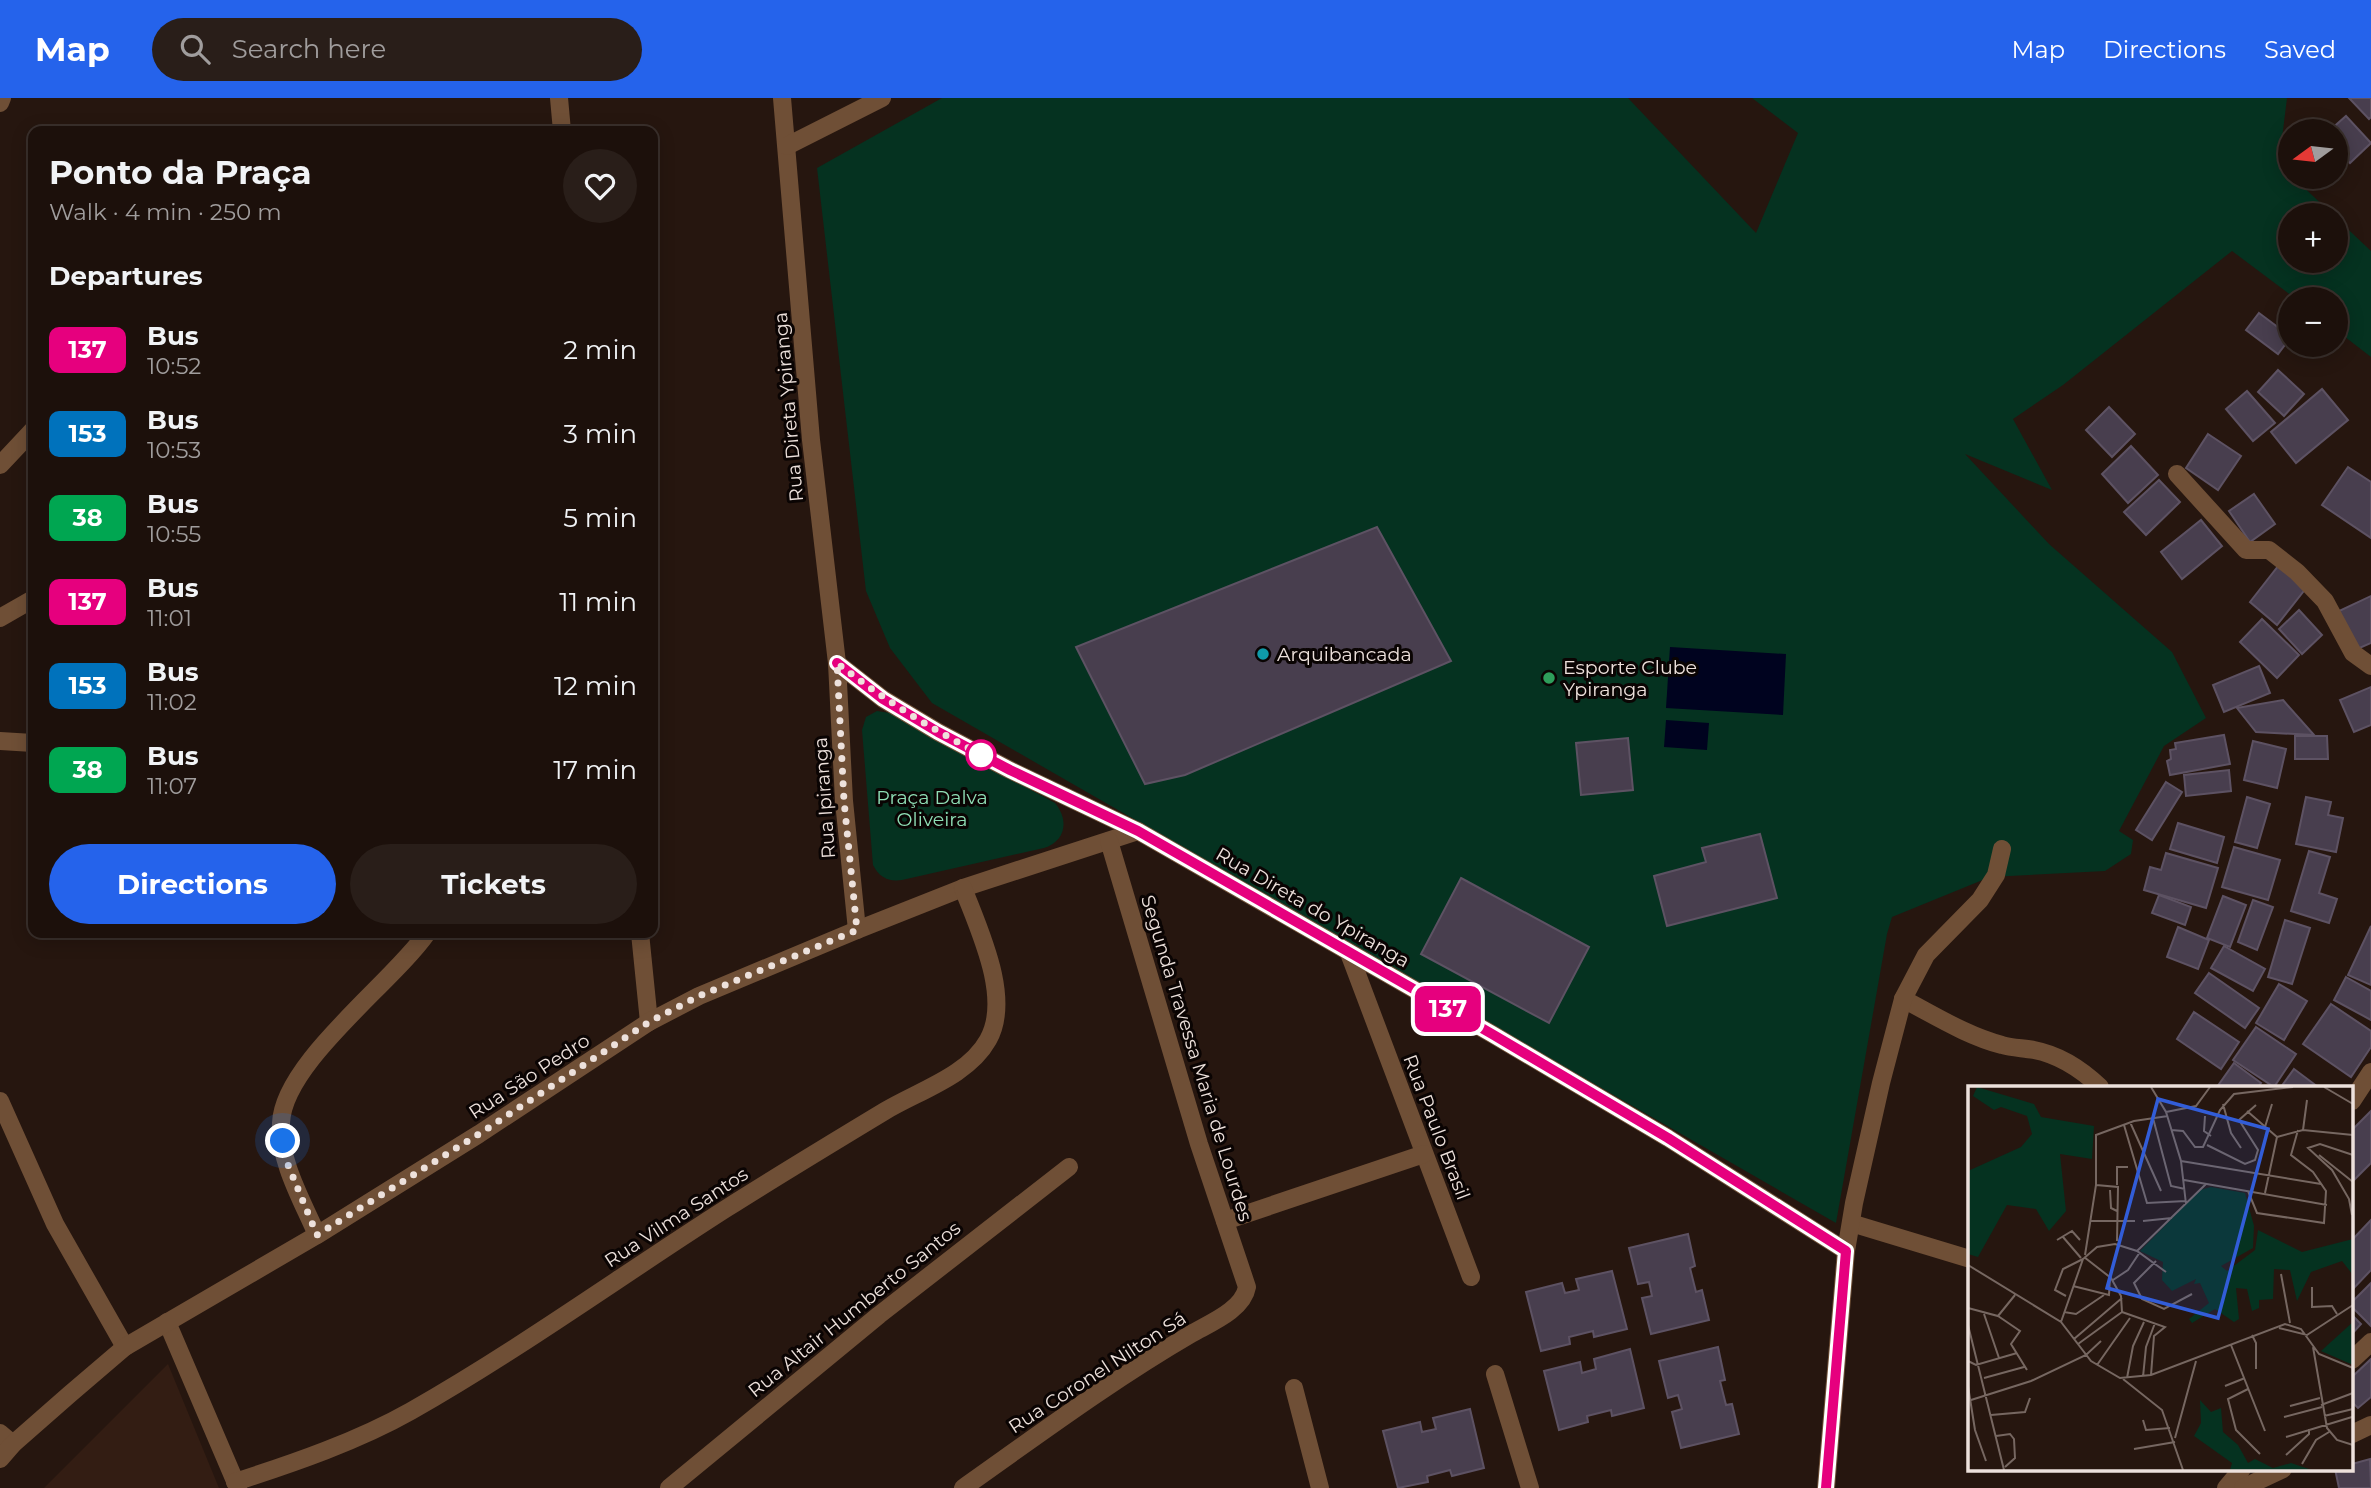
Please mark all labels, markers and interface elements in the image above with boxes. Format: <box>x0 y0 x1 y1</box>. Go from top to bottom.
search box <box>152 18 642 81</box>
text: Map <box>35 29 110 69</box>
icon: search <box>176 30 214 68</box>
text: Search here <box>232 33 386 65</box>
text: Map <box>2012 35 2065 64</box>
text: Directions <box>2103 35 2226 64</box>
text: Saved <box>2264 35 2336 64</box>
north arrow <box>2278 119 2348 189</box>
map controls <box>2278 119 2348 357</box>
button: heart <box>563 149 637 223</box>
text: Ponto da Praça <box>49 152 312 192</box>
text: Walk · 4 min · 250 m <box>49 198 282 226</box>
button: + <box>2278 203 2348 273</box>
text: Departures <box>49 260 203 292</box>
button: − <box>2278 287 2348 357</box>
street label: Rua Direta Ypiranga <box>769 311 808 503</box>
text: Bus <box>147 320 199 352</box>
text: 2 min <box>563 334 637 366</box>
text: 137 <box>68 335 107 364</box>
text: 10:52 <box>147 352 201 380</box>
text: Bus <box>147 404 199 436</box>
text: 3 min <box>563 418 637 450</box>
text: 153 <box>69 419 106 448</box>
text: 10:53 <box>147 436 201 464</box>
text: Bus <box>147 488 199 520</box>
text: 5 min <box>563 502 637 534</box>
text: 38 <box>72 503 103 532</box>
text: 10:55 <box>147 520 201 548</box>
text: Bus <box>147 572 199 604</box>
text: 11 min <box>559 586 637 618</box>
text: 137 <box>68 587 107 616</box>
text: 11:01 <box>147 604 192 632</box>
place label: Arquibancada <box>1277 643 1412 666</box>
marker: Arquibancada <box>1255 646 1271 662</box>
text: Bus <box>147 656 199 688</box>
place label: Esporte Clube Ypiranga <box>1563 656 1697 701</box>
text: 12 min <box>554 670 637 702</box>
marker: Esporte Clube Ypiranga <box>1541 670 1557 686</box>
text: 153 <box>69 671 106 700</box>
text: 11:02 <box>147 688 197 716</box>
street label: Rua Ipiranga <box>809 737 840 859</box>
text: Bus <box>147 740 199 772</box>
unlabelled marker <box>966 740 996 770</box>
text: 17 min <box>553 754 637 786</box>
text: 38 <box>72 755 103 784</box>
text: 11:07 <box>147 772 197 800</box>
park label: Praça Dalva Oliveira <box>876 786 988 831</box>
street label: Rua Direta do Ypiranga <box>1212 842 1414 972</box>
button: Directions <box>49 844 336 924</box>
button: Tickets <box>350 844 637 924</box>
street label: Segunda Travessa Maria de Lourdes <box>1136 892 1257 1224</box>
line badge: 137 <box>1408 986 1488 1032</box>
text: 137 <box>1429 994 1467 1023</box>
street label: Rua São Pedro <box>464 1029 594 1124</box>
street label: Rua Paulo Brasil <box>1398 1051 1475 1203</box>
inset map <box>1968 1086 2354 1470</box>
your location <box>265 1123 300 1158</box>
street label: Rua Vilma Santos <box>600 1162 752 1272</box>
street label: Rua Altair Humberto Santos <box>743 1217 965 1402</box>
street label: Rua Coronel Nilton Sá <box>1004 1306 1190 1438</box>

